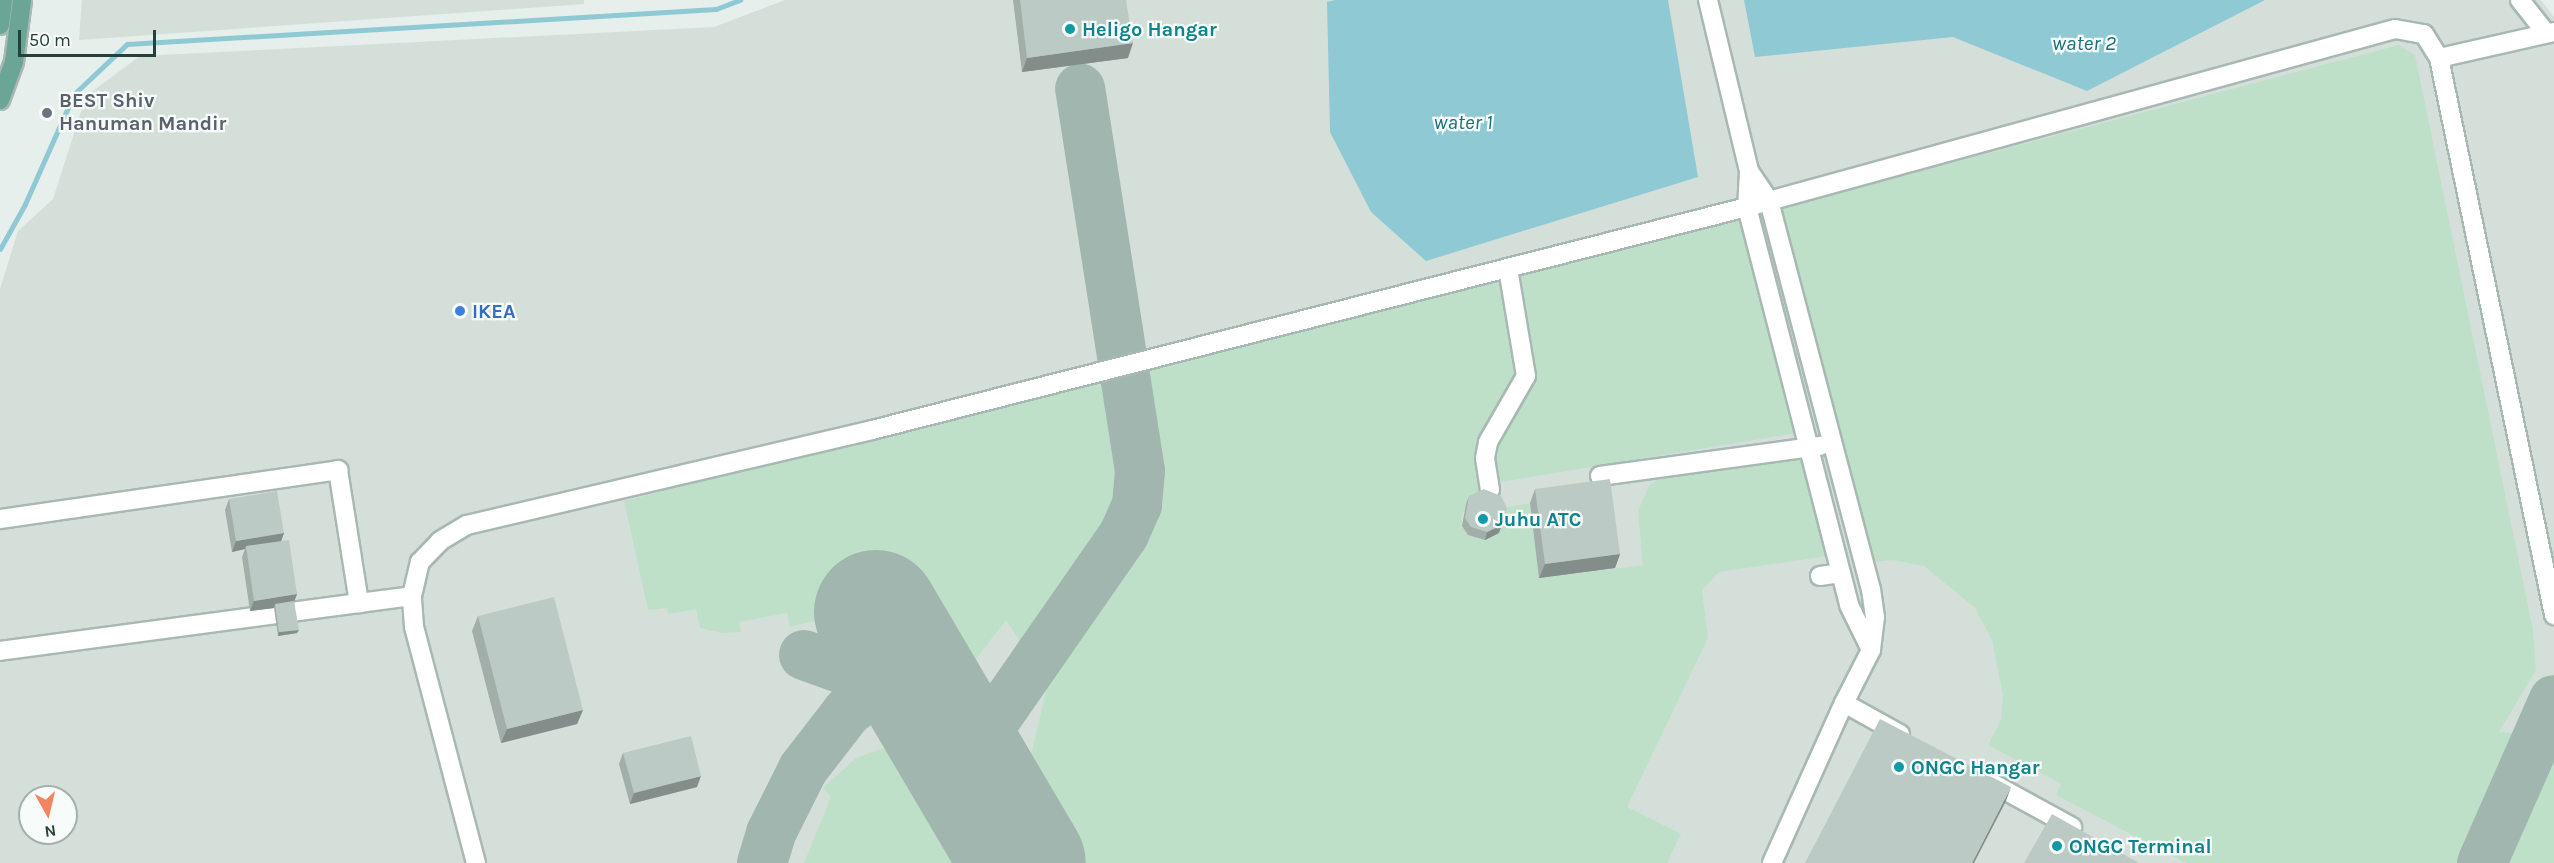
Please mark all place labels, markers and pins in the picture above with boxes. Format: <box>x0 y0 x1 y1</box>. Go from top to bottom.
place label: Heligo Hangar <box>1082 17 1217 41</box>
marker: Heligo Hangar <box>1063 22 1077 36</box>
place label: BEST Shiv Hanuman Mandir <box>59 89 226 136</box>
marker: BEST Shiv Hanuman Mandir <box>40 106 54 120</box>
place label: IKEA <box>472 299 515 323</box>
marker: IKEA <box>453 304 467 318</box>
place label: Juhu ATC <box>1495 507 1581 531</box>
marker: Juhu ATC <box>1476 512 1490 526</box>
place label: ONGC Hangar <box>1911 755 2040 779</box>
marker: ONGC Hangar <box>1892 760 1906 774</box>
place label: ONGC Terminal <box>2069 834 2211 858</box>
marker: ONGC Terminal <box>2050 839 2064 853</box>

